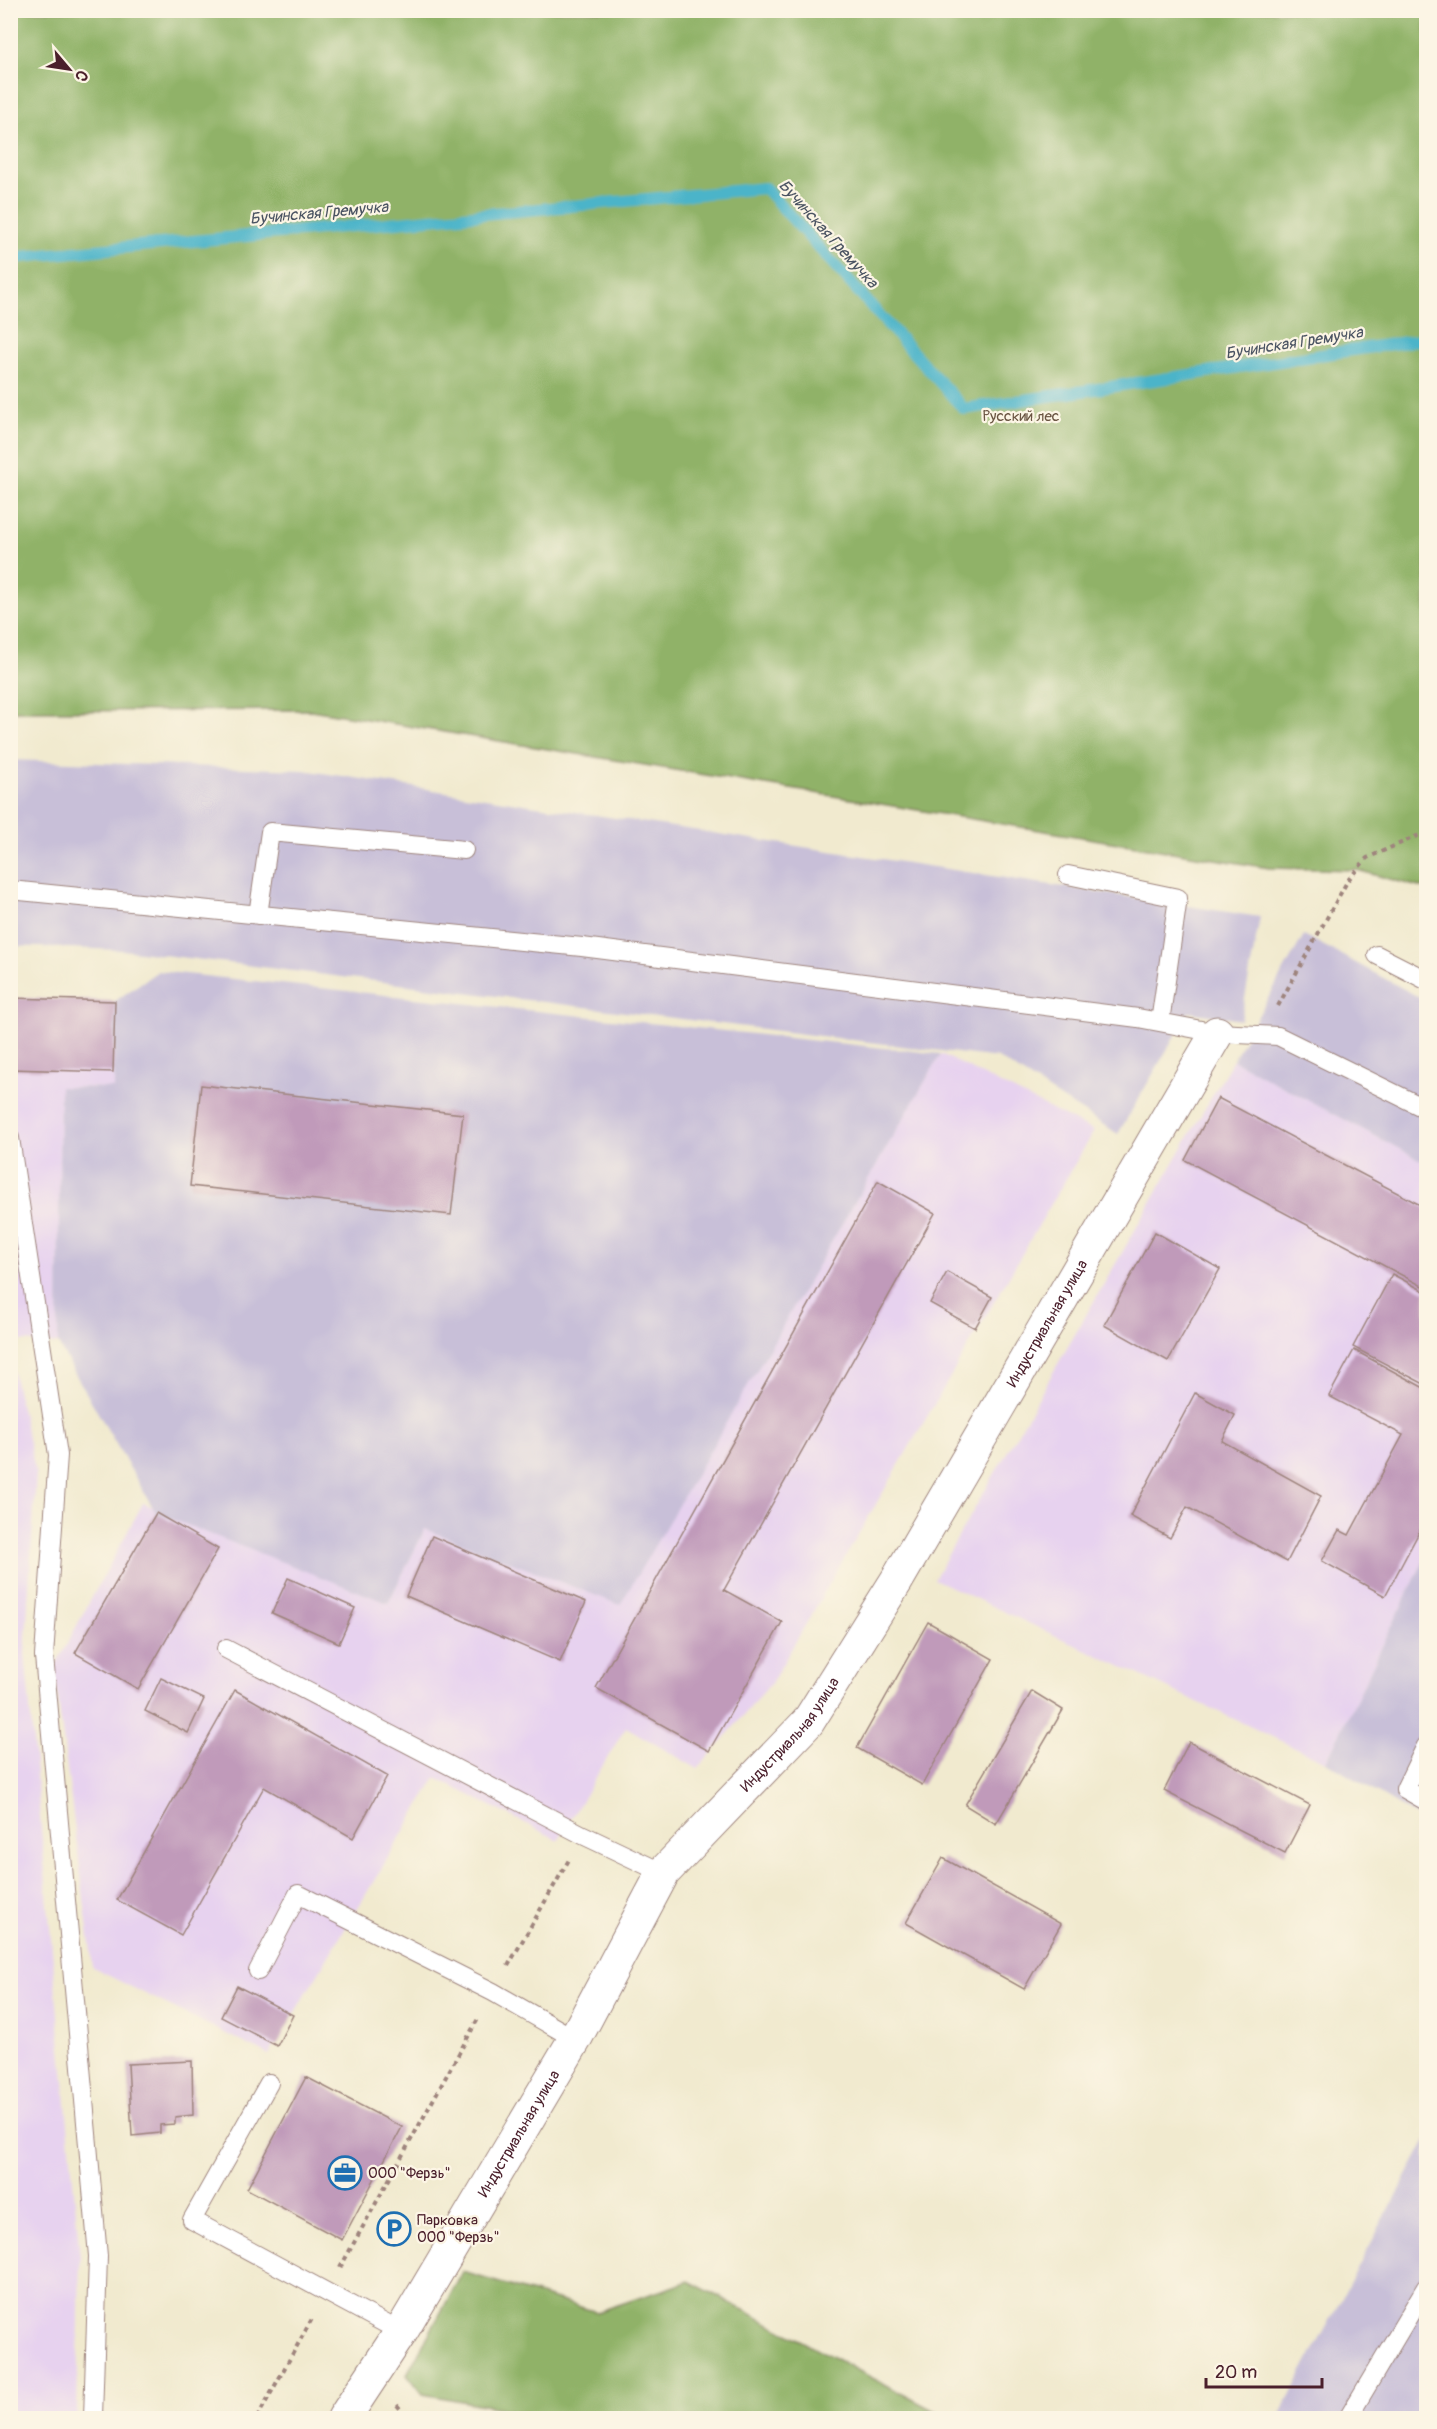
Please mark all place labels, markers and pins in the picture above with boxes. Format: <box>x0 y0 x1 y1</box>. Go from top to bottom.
office icon: ООО "Ферзь" <box>327 2155 363 2191</box>
place label: ООО "Ферзь" <box>368 2164 451 2183</box>
parking icon: Парковка ООО "Ферзь" <box>376 2211 412 2247</box>
place label: Парковка ООО "Ферзь" <box>417 2211 500 2247</box>

